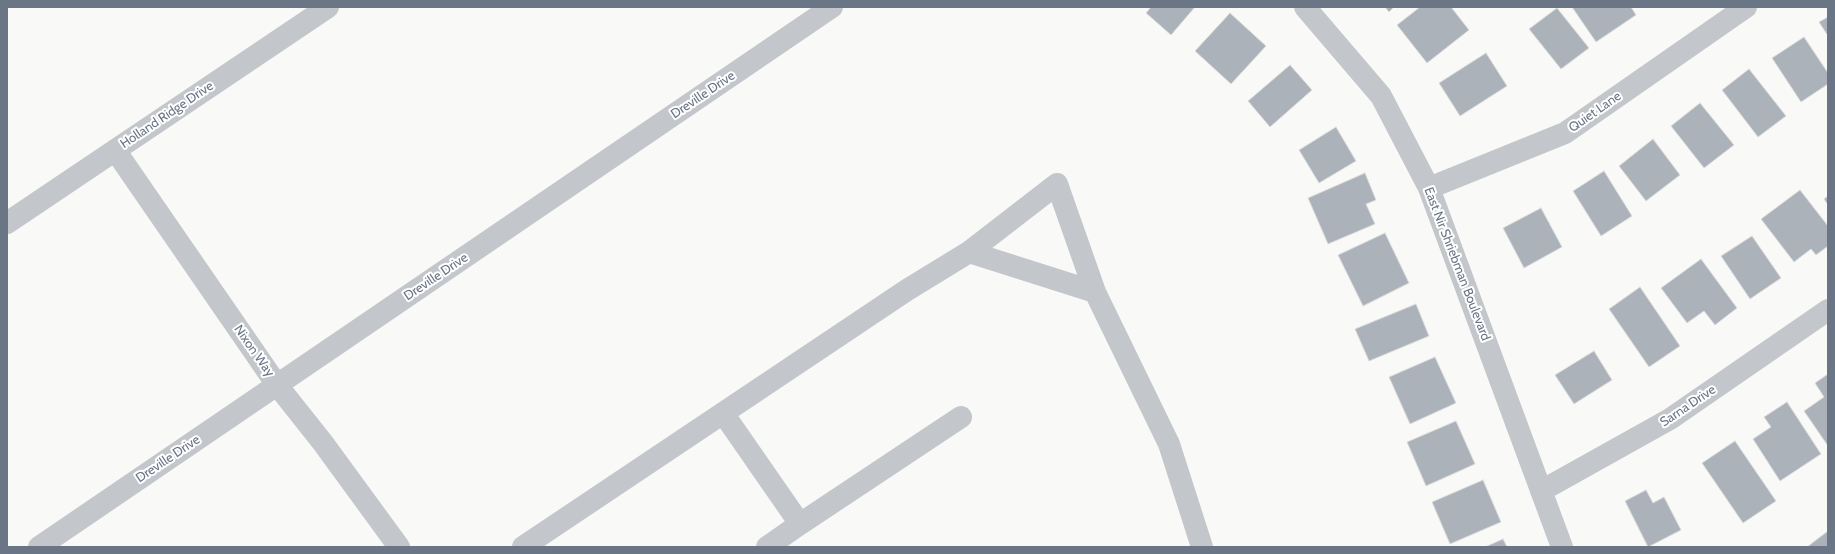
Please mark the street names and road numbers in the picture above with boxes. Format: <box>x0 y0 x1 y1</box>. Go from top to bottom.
street label: Dreville Drive <box>668 68 738 122</box>
street label: Holland Ridge Drive <box>118 78 216 152</box>
street label: Quiet Lane <box>1566 88 1624 136</box>
street label: East Nir Shriebman Boulevard <box>1420 185 1494 343</box>
street label: Dreville Drive <box>401 250 471 304</box>
street label: Nixon Way <box>231 322 277 380</box>
street label: Sarna Drive <box>1657 382 1719 430</box>
street label: Dreville Drive <box>133 432 203 486</box>

